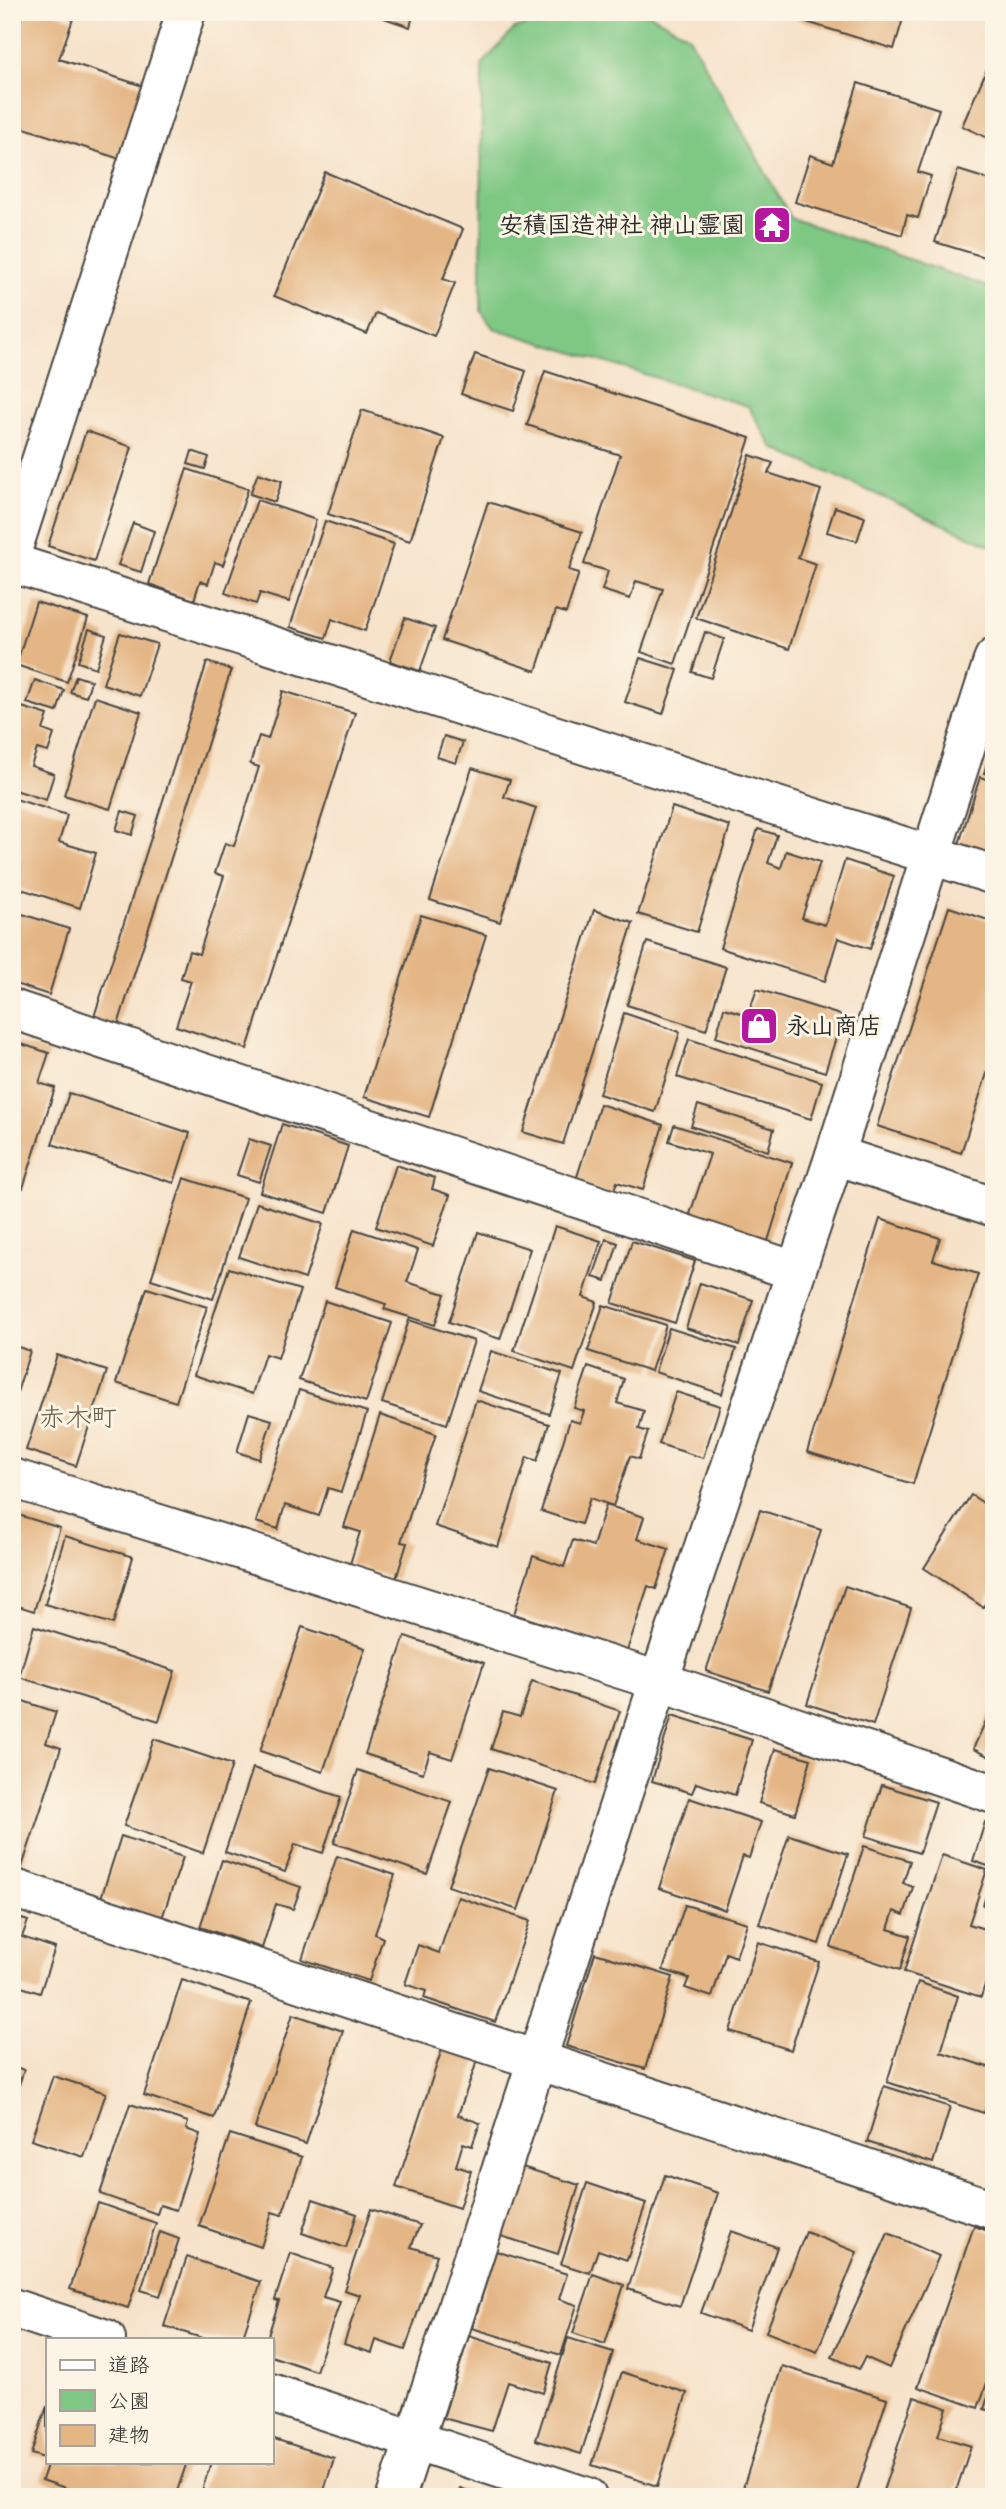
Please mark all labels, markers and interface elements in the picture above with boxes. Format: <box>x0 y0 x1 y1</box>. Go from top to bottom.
temple icon: 安積国造神社 神山霊園 <box>751 204 793 246</box>
place label: 安積国造神社 神山霊園 <box>499 210 745 245</box>
shop icon: 永山商店 <box>738 1005 780 1047</box>
place label: 永山商店 <box>786 1011 882 1046</box>
district label: 赤木町 <box>39 1401 117 1439</box>
legend <box>46 2338 273 2464</box>
text: 道路 <box>108 2352 150 2382</box>
text: 公園 <box>108 2388 150 2418</box>
text: 建物 <box>108 2422 150 2452</box>

